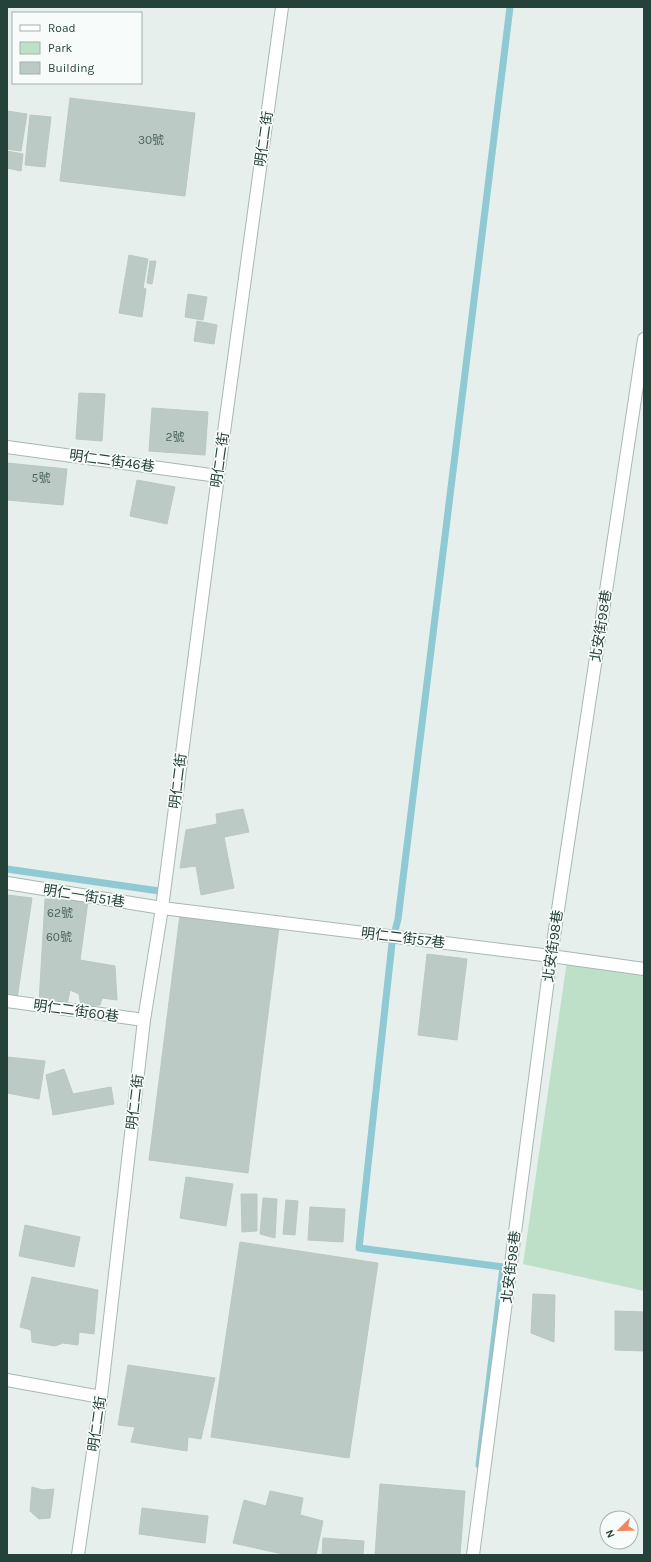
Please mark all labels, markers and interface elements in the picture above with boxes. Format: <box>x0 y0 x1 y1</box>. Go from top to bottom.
legend <box>12 12 142 84</box>
text: Road <box>48 21 76 35</box>
text: Park <box>48 41 73 55</box>
text: Building <box>48 61 95 75</box>
street label: 明仁二街 <box>252 110 276 168</box>
house number: 30號 <box>138 133 164 147</box>
house number: 2號 <box>166 430 184 444</box>
street label: 明仁二街 <box>208 431 232 489</box>
street label: 明仁二街46巷 <box>68 447 156 475</box>
house number: 5號 <box>32 471 50 485</box>
street label: 北安街98巷 <box>587 589 615 663</box>
street label: 明仁二街 <box>166 752 190 810</box>
street label: 明仁一街51巷 <box>42 881 126 911</box>
house number: 62號 <box>47 906 73 920</box>
street label: 北安街98巷 <box>540 909 566 983</box>
street label: 明仁二街57巷 <box>360 924 446 952</box>
house number: 60號 <box>46 930 72 944</box>
street label: 明仁二街60巷 <box>32 997 120 1025</box>
street label: 明仁二街 <box>123 1073 147 1131</box>
street label: 北安街98巷 <box>498 1230 524 1304</box>
street label: 明仁二街 <box>85 1395 109 1453</box>
north arrow <box>599 1510 639 1550</box>
text: N <box>603 1528 618 1540</box>

